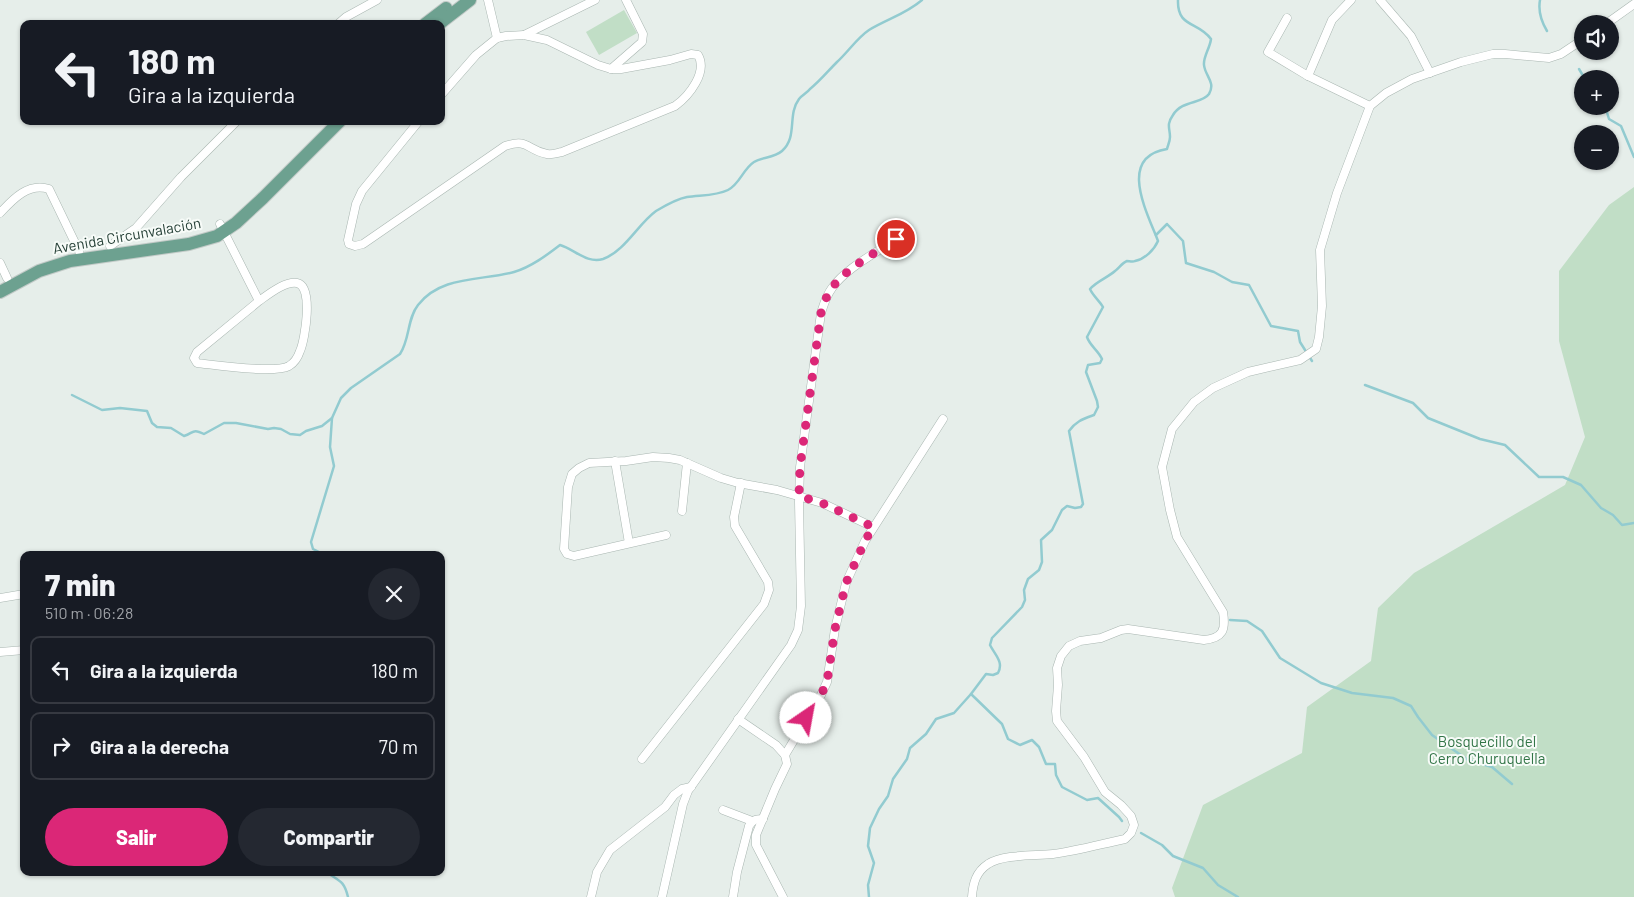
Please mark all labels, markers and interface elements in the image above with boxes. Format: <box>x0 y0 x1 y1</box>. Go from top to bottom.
map controls <box>1574 15 1619 170</box>
button: sound <box>1574 15 1619 60</box>
text: 180 m <box>128 39 216 81</box>
icon: left <box>45 40 110 105</box>
button: + <box>1574 70 1619 115</box>
text: Gira a la izquierda <box>128 81 295 107</box>
button: − <box>1574 125 1619 170</box>
street label: Avenida Circunvalación <box>51 213 202 257</box>
pin <box>875 218 917 260</box>
icon: arrive <box>882 225 910 253</box>
text: 7 min <box>45 566 115 602</box>
button: close <box>368 568 420 620</box>
text: 510 m · 06:28 <box>45 603 133 622</box>
icon: left <box>47 656 75 684</box>
text: Gira a la izquierda <box>90 659 238 682</box>
text: 180 m <box>371 659 418 682</box>
position arrow <box>779 691 831 743</box>
icon: right <box>47 732 75 760</box>
park label: Bosquecillo del Cerro Churuquella <box>1429 732 1545 767</box>
text: Gira a la derecha <box>90 735 229 758</box>
text: 70 m <box>379 735 418 758</box>
button: Salir <box>45 808 228 866</box>
button: Compartir <box>238 808 420 866</box>

